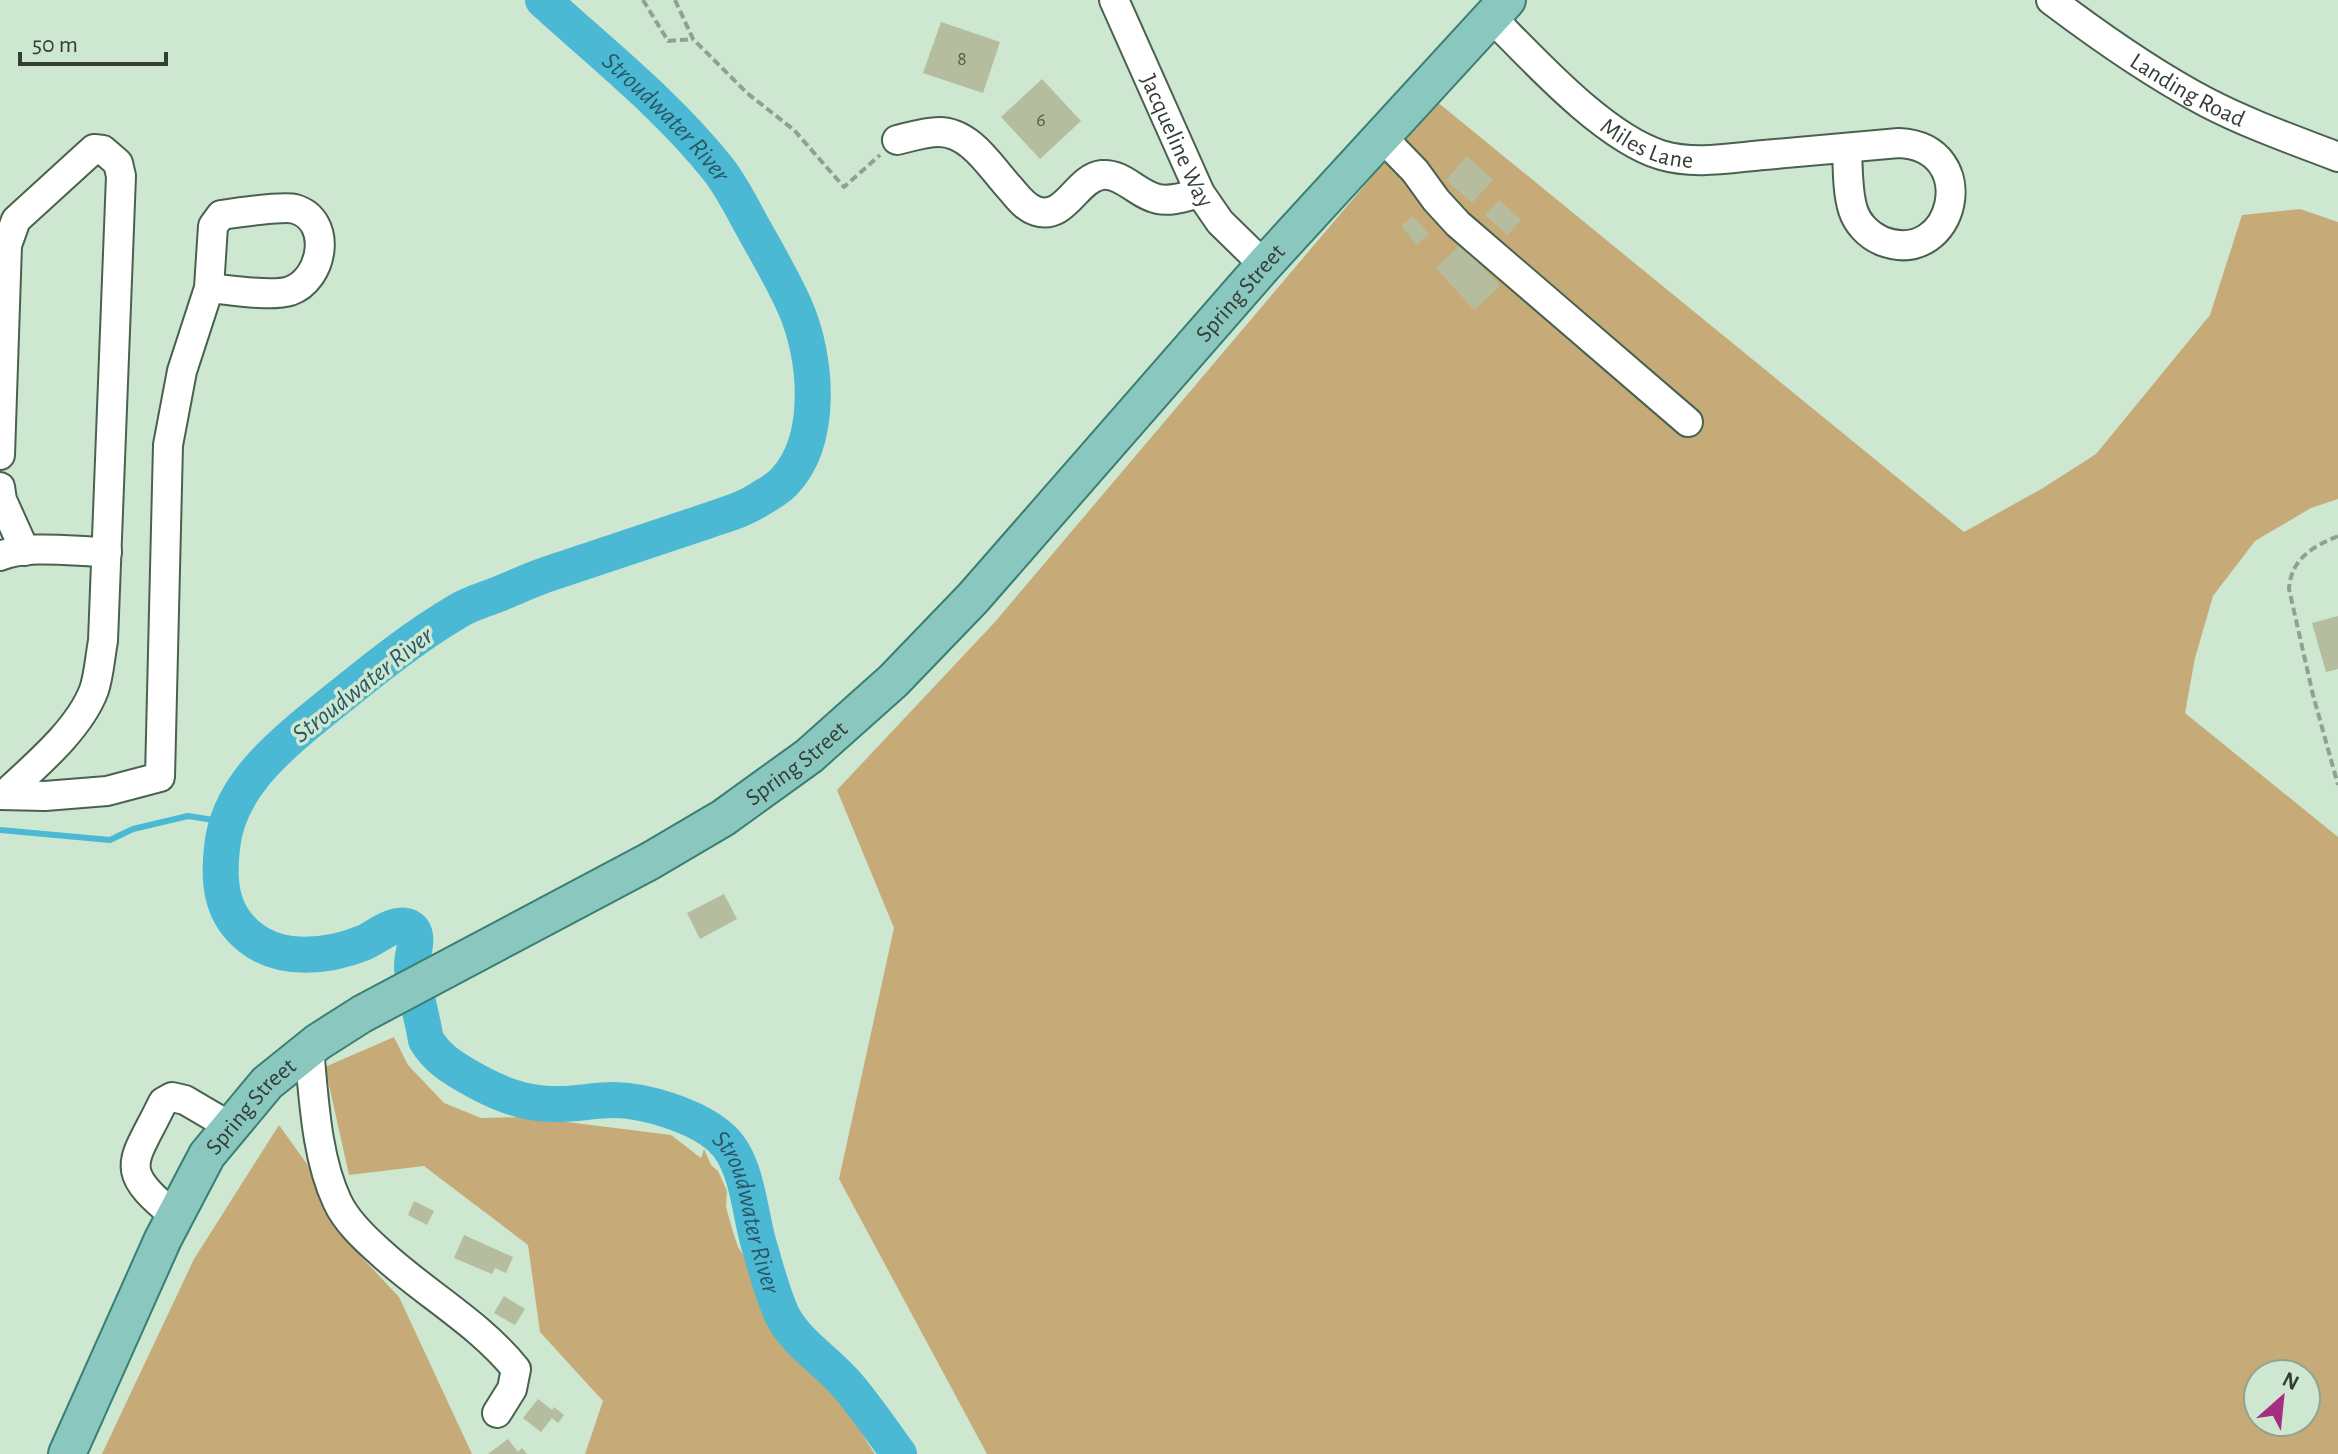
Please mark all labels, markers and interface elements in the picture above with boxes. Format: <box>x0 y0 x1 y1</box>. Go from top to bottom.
scale bar <box>20 16 166 66</box>
text: 50 m <box>32 33 78 57</box>
water label: Stroudwater River <box>597 47 735 188</box>
house number: 8 <box>957 49 967 69</box>
street label: Landing Road <box>2126 49 2248 132</box>
street label: Jacqueline Way <box>1136 71 1217 212</box>
house number: 6 <box>1036 110 1046 130</box>
street label: Miles Lane <box>1596 114 1694 173</box>
street label: Spring Street <box>1192 240 1290 347</box>
water label: Stroudwater River <box>288 621 439 747</box>
street label: Spring Street <box>742 717 852 811</box>
street label: Spring Street <box>202 1054 301 1160</box>
water label: Stroudwater River <box>708 1126 785 1298</box>
north arrow <box>2242 1358 2322 1438</box>
text: N <box>2279 1368 2302 1394</box>

